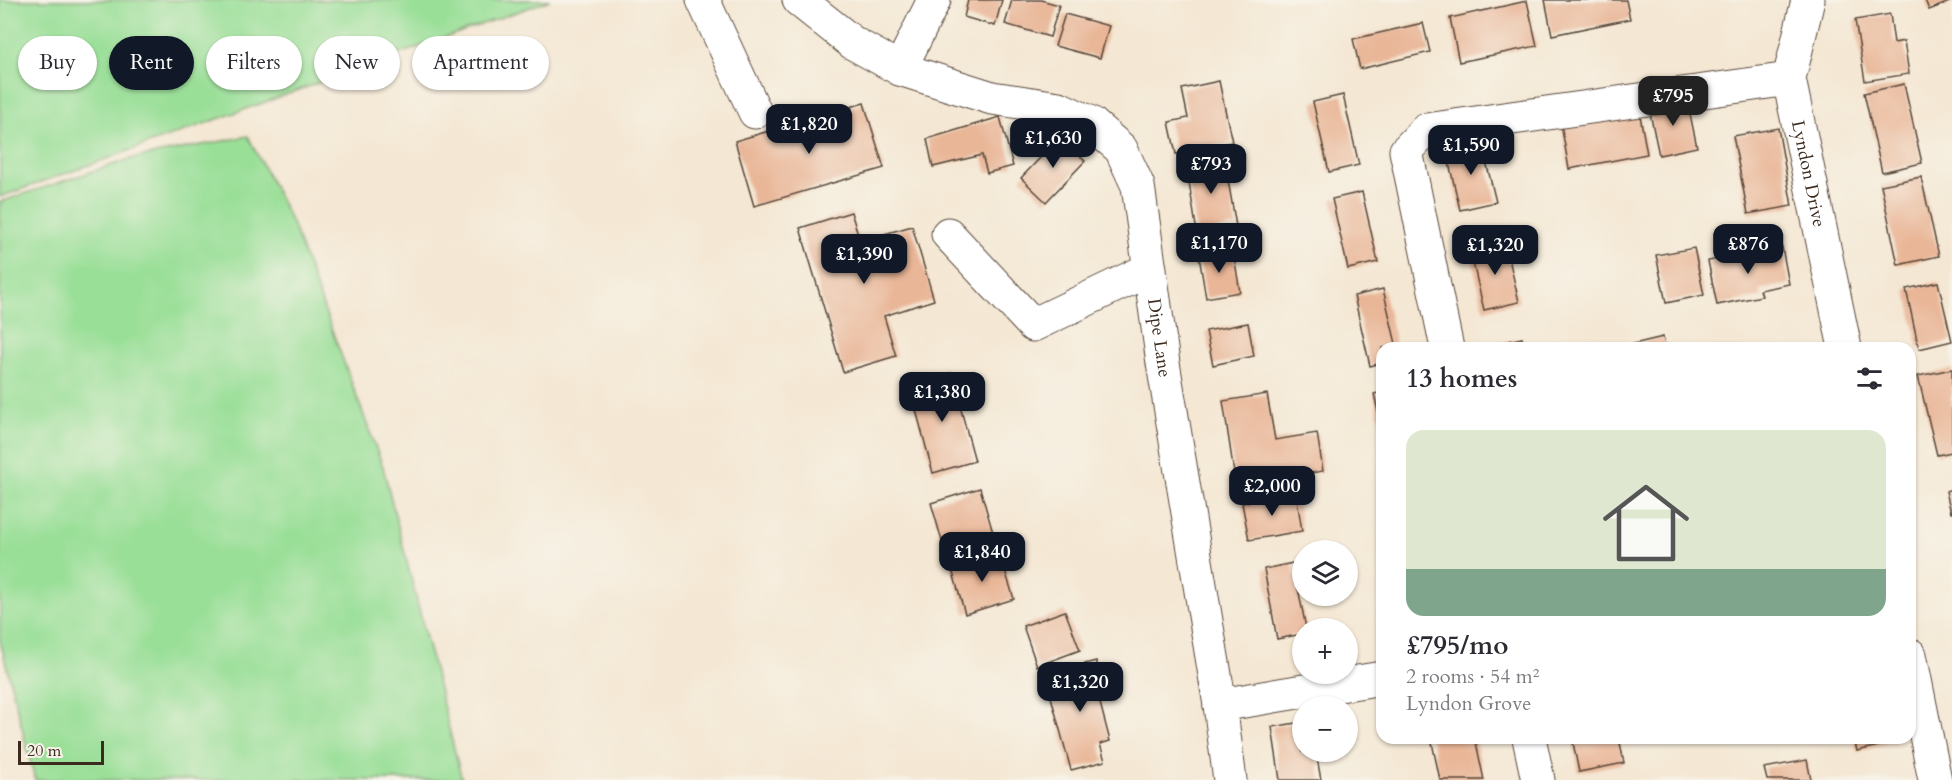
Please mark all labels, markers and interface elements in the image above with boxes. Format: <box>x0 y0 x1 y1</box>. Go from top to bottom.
chip: Buy <box>18 36 97 90</box>
chip: Rent <box>109 36 194 90</box>
chip: Filters <box>206 36 302 90</box>
chip: New <box>314 36 400 90</box>
chip: Apartment <box>412 36 549 90</box>
pin: £795 <box>1637 76 1709 127</box>
text: £795 <box>1652 82 1694 109</box>
pin: £1,820 <box>760 104 858 155</box>
text: £1,820 <box>780 110 838 137</box>
pin: £1,630 <box>1004 118 1102 169</box>
street label: Lyndon Drive <box>1785 118 1832 230</box>
text: £1,630 <box>1024 124 1082 151</box>
pin: £1,590 <box>1422 125 1520 176</box>
text: £1,590 <box>1442 131 1500 158</box>
pin: £793 <box>1175 144 1247 195</box>
text: £793 <box>1190 150 1232 177</box>
pin: £1,170 <box>1170 223 1268 274</box>
pin: £876 <box>1712 224 1784 275</box>
pin: £1,320 <box>1446 225 1544 276</box>
text: £1,170 <box>1190 229 1248 256</box>
text: £876 <box>1727 230 1769 257</box>
text: £1,320 <box>1466 231 1524 258</box>
pin: £1,390 <box>815 234 913 285</box>
text: £1,390 <box>835 240 893 267</box>
street label: Dipe Lane <box>1141 297 1177 379</box>
text: 13 homes <box>1406 361 1517 396</box>
icon: filters <box>1853 362 1886 395</box>
pin: £1,380 <box>893 372 991 423</box>
text: £1,380 <box>913 378 971 405</box>
pin: £2,000 <box>1223 466 1321 517</box>
icon: home <box>1592 469 1700 577</box>
text: £2,000 <box>1243 472 1301 499</box>
pin: £1,840 <box>933 532 1031 583</box>
text: £1,840 <box>953 538 1011 565</box>
map controls <box>1292 540 1358 762</box>
button: layers <box>1292 540 1358 606</box>
button: + <box>1292 618 1358 684</box>
text: £795/mo <box>1406 628 1508 663</box>
pin: £1,320 <box>1031 662 1129 713</box>
text: 2 rooms · 54 m² <box>1406 663 1539 690</box>
text: £1,320 <box>1051 668 1109 695</box>
text: Lyndon Grove <box>1406 690 1531 717</box>
button: − <box>1292 696 1358 762</box>
scale bar <box>18 738 104 766</box>
text: 20 m <box>27 740 61 762</box>

